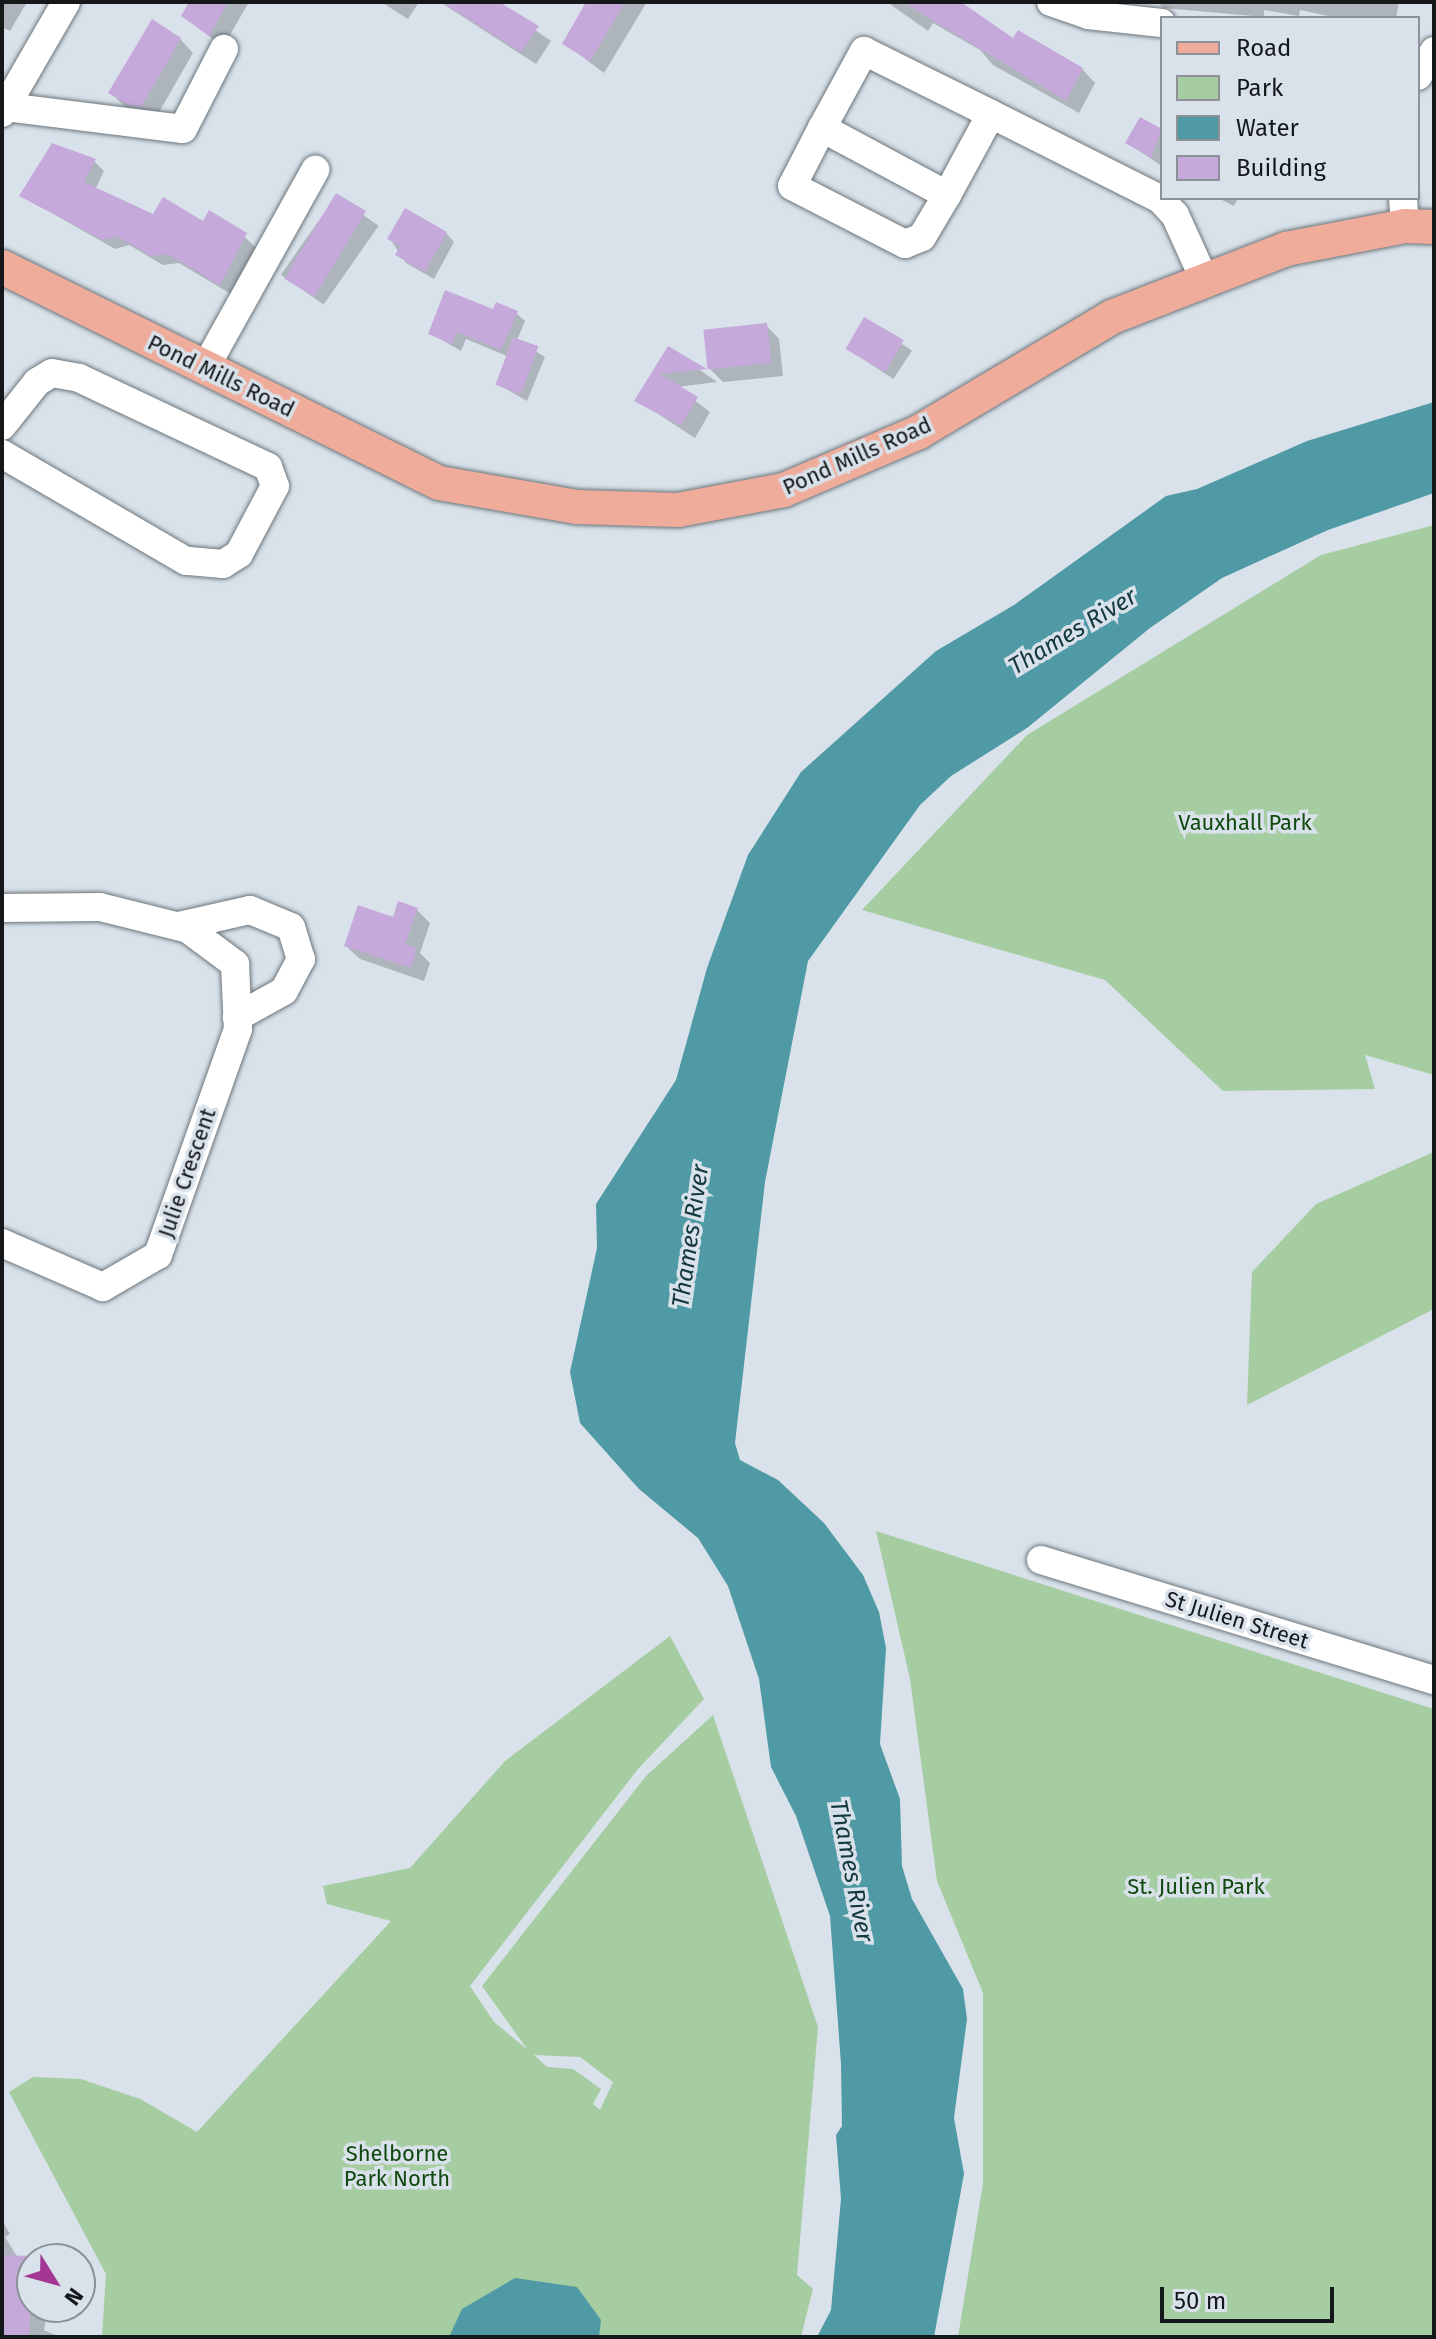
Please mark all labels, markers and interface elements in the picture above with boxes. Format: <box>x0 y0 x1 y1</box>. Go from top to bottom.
legend <box>1160 16 1420 200</box>
text: Road <box>1236 34 1291 62</box>
text: Park <box>1236 74 1283 102</box>
text: Water <box>1236 114 1299 142</box>
text: Building <box>1236 154 1326 182</box>
street label: Pond Mills Road <box>143 329 299 423</box>
street label: Pond Mills Road <box>779 411 935 501</box>
water label: Thames River <box>1004 583 1142 681</box>
park label: Vauxhall Park <box>1178 810 1312 836</box>
street label: Julie Crescent <box>153 1105 221 1241</box>
water label: Thames River <box>667 1163 715 1309</box>
street label: St Julien Street <box>1162 1586 1312 1654</box>
water label: Thames River <box>823 1798 879 1944</box>
park label: St. Julien Park <box>1127 1874 1265 1900</box>
park label: Shelborne Park North <box>344 2140 450 2192</box>
north arrow <box>16 2243 96 2323</box>
scale bar <box>1164 2271 1338 2321</box>
text: N <box>59 2283 89 2310</box>
text: 50 m <box>1174 2287 1226 2315</box>

